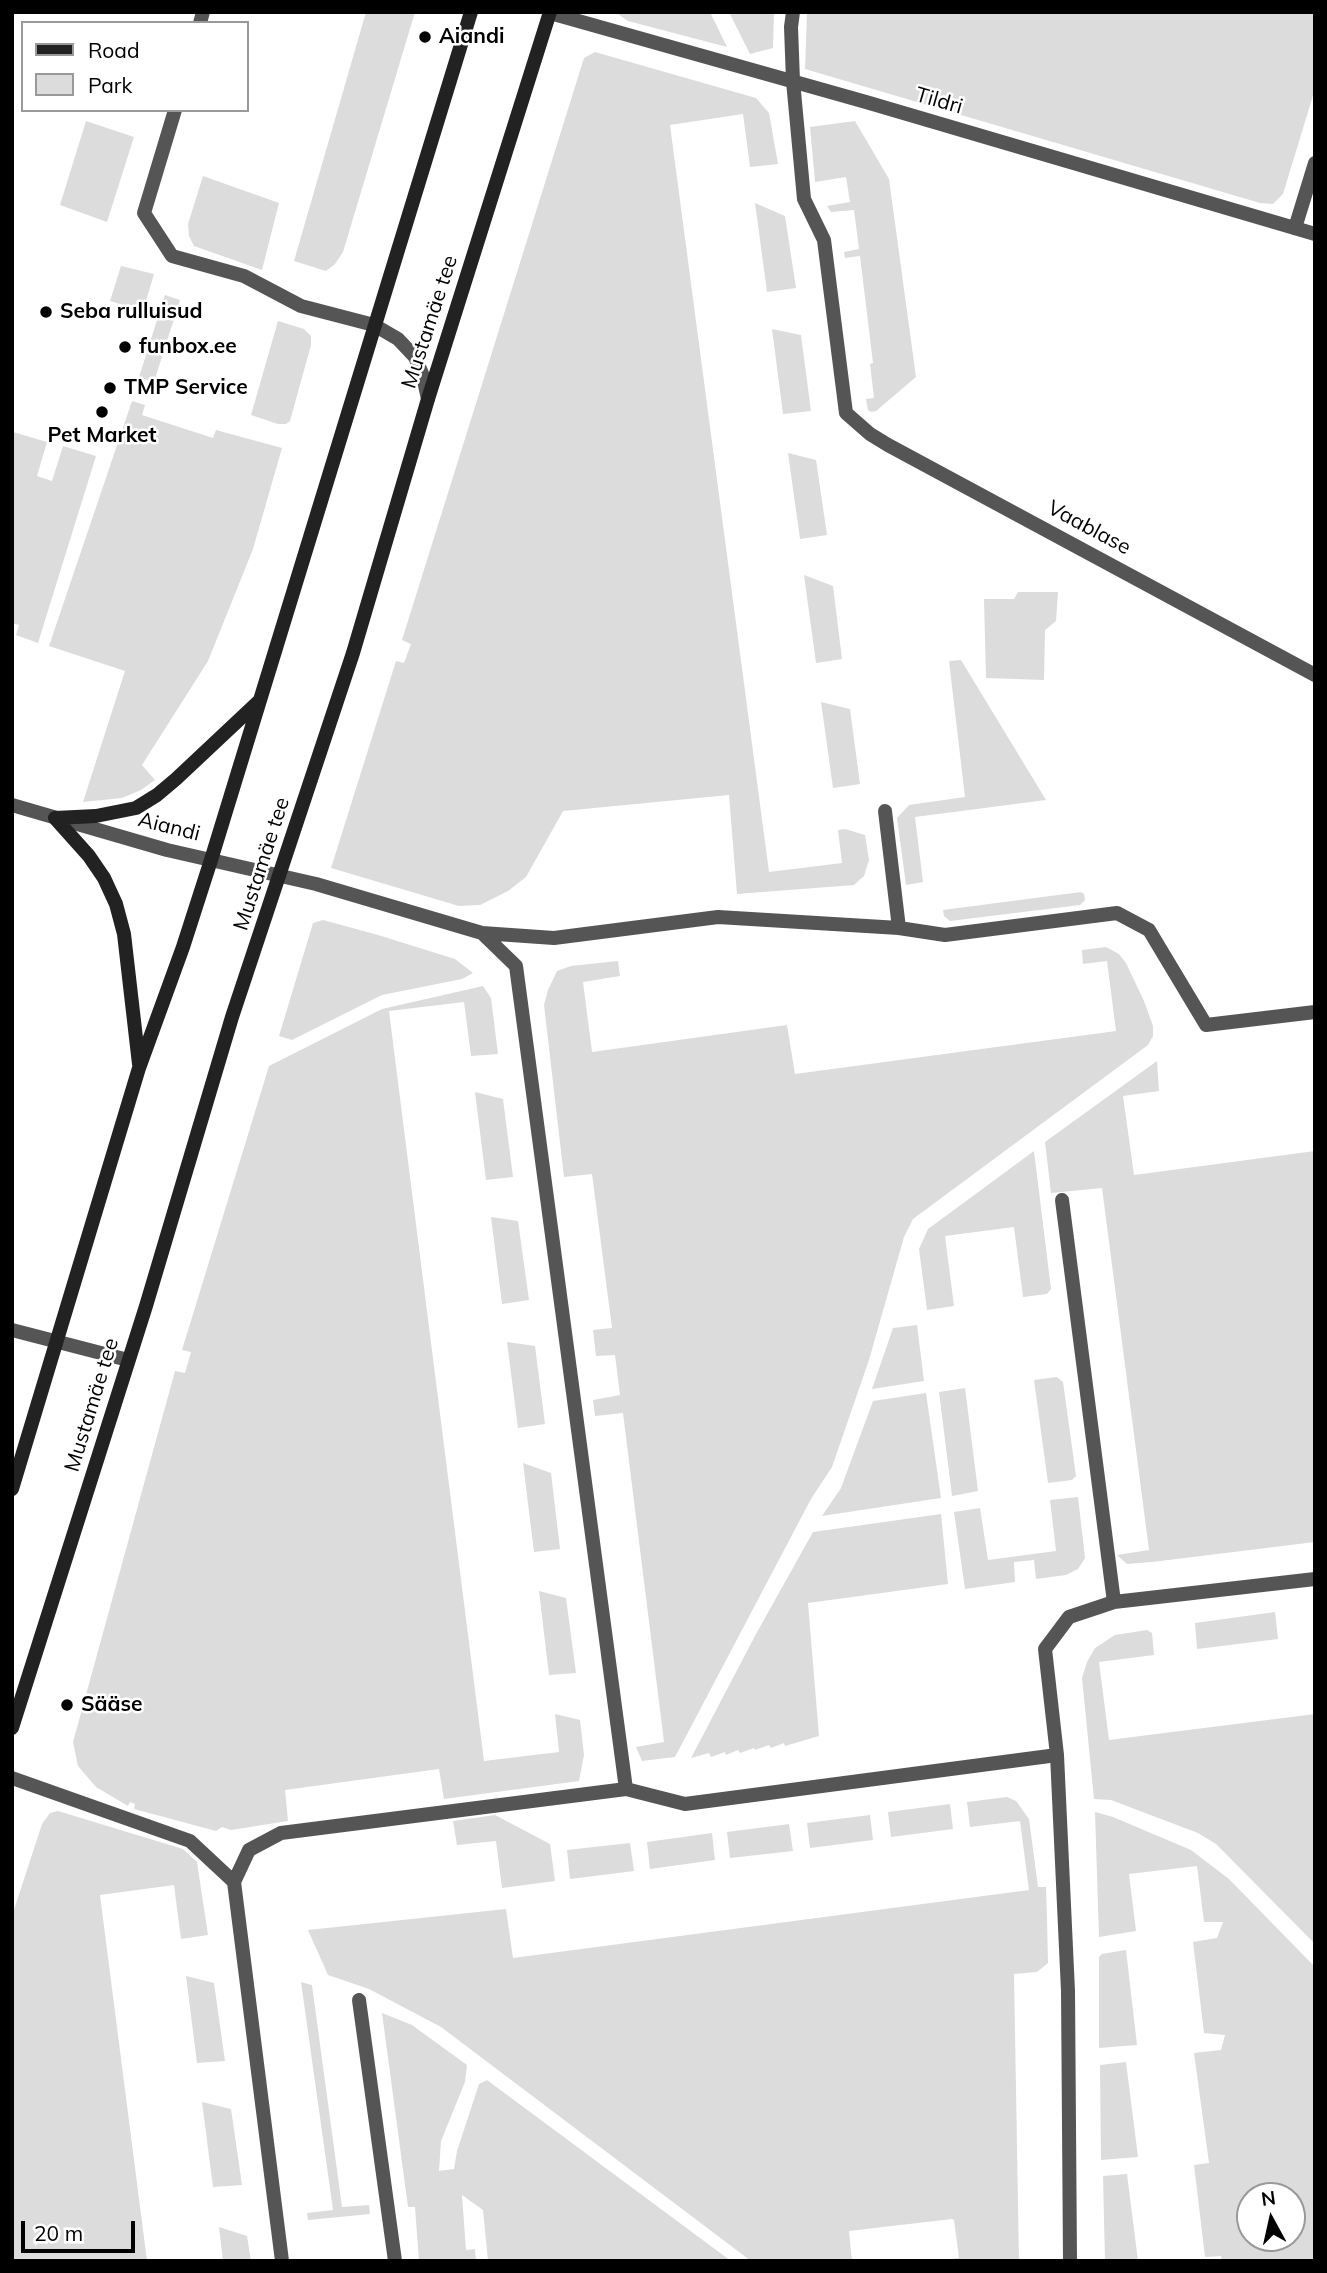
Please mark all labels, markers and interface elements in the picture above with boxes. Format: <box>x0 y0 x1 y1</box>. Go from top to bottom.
legend <box>21 21 248 112</box>
place label: Aiandi <box>439 24 504 50</box>
marker: Aiandi <box>417 29 433 45</box>
text: Road <box>88 37 139 63</box>
text: Park <box>88 72 132 98</box>
street label: Tildri <box>913 82 965 120</box>
street label: Mustamäe tee <box>397 252 463 392</box>
place label: Seba rulluisud <box>60 299 203 325</box>
marker: Seba rulluisud <box>38 304 54 320</box>
place label: funbox.ee <box>139 334 237 360</box>
marker: funbox.ee <box>117 339 133 355</box>
place label: TMP Service <box>124 375 248 401</box>
marker: TMP Service <box>102 380 118 396</box>
marker: Pet Market <box>94 404 110 420</box>
place label: Pet Market <box>48 423 156 449</box>
street label: Vaablase <box>1043 496 1135 560</box>
street label: Mustamäe tee <box>229 794 295 934</box>
street label: Aiandi <box>135 807 203 847</box>
street label: Mustamäe tee <box>60 1335 124 1475</box>
place label: Sääse <box>81 1692 143 1718</box>
marker: Sääse <box>59 1697 75 1713</box>
north arrow <box>1236 2182 1306 2252</box>
text: N <box>1260 2185 1277 2211</box>
scale bar <box>24 2206 138 2250</box>
text: 20 m <box>34 2220 83 2246</box>

